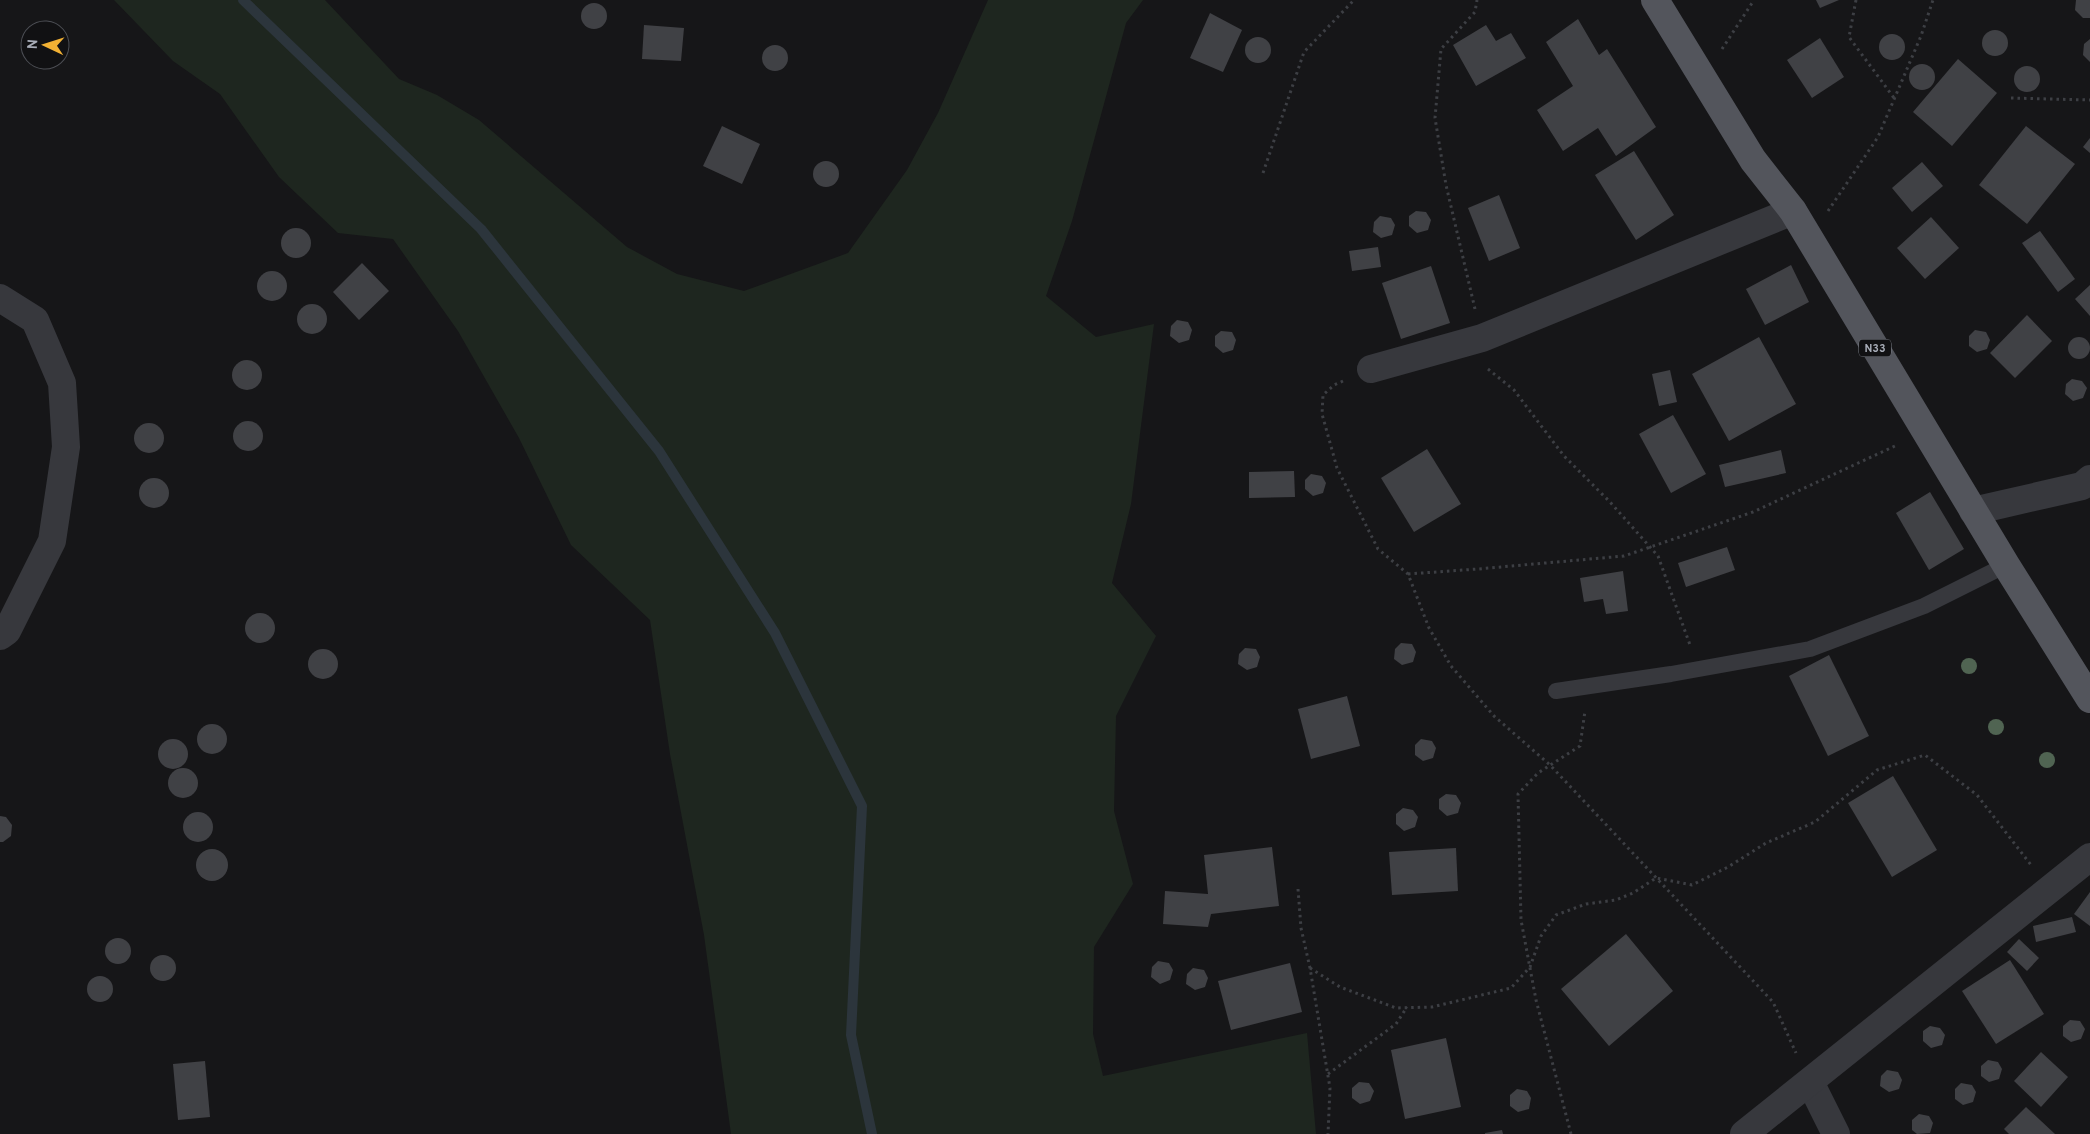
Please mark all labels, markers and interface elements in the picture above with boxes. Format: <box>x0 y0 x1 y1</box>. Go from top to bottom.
north arrow <box>20 20 70 70</box>
text: N <box>25 39 42 50</box>
road number: N33 <box>1859 339 1891 356</box>

